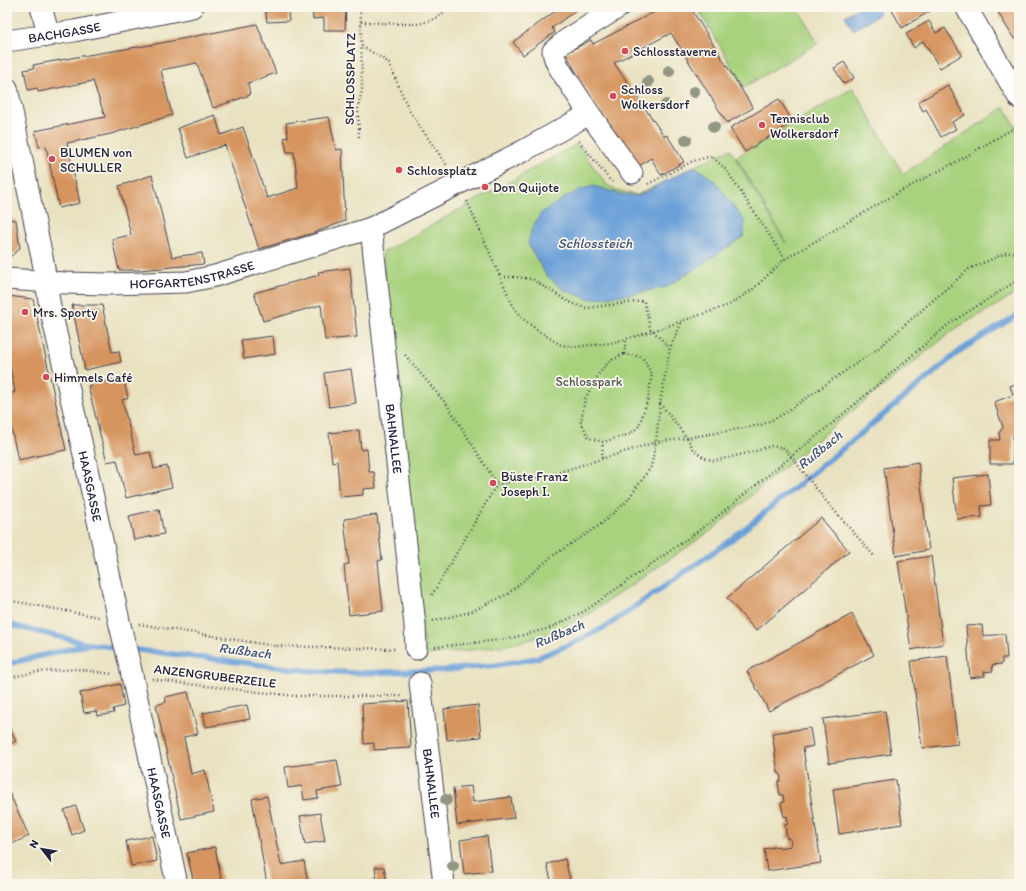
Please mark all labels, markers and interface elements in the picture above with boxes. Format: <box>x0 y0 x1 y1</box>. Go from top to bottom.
street label: BACHGASSE <box>27 18 102 45</box>
street label: SCHLOSSPLATZ <box>342 32 358 125</box>
place label: Schlosstaverne <box>633 44 717 59</box>
marker: Schlosstaverne <box>620 46 630 56</box>
place label: Schloss Wolkersdorf <box>621 82 689 112</box>
marker: Schloss Wolkersdorf <box>608 91 618 101</box>
place label: Tennisclub Wolkersdorf <box>770 111 838 141</box>
marker: Tennisclub Wolkersdorf <box>757 120 767 130</box>
place label: BLUMEN von SCHULLER <box>60 145 132 175</box>
marker: BLUMEN von SCHULLER <box>47 154 57 164</box>
place label: Schlossplatz <box>407 163 477 178</box>
marker: Schlossplatz <box>394 165 404 175</box>
place label: Don Quijote <box>493 180 559 195</box>
marker: Don Quijote <box>480 182 490 192</box>
water label: Schlossteich <box>558 235 633 252</box>
street label: HOFGARTENSTRASSE <box>129 257 256 291</box>
place label: Mrs. Sporty <box>33 305 97 320</box>
marker: Mrs. Sporty <box>20 307 30 317</box>
place label: Himmels Café <box>54 370 133 385</box>
marker: Himmels Café <box>41 372 51 382</box>
park label: Schlosspark <box>555 374 623 389</box>
street label: BAHNALLEE <box>383 403 406 474</box>
water label: Rußbach <box>794 426 846 473</box>
street label: HAASGASSE <box>76 449 105 523</box>
place label: Büste Franz Joseph I. <box>501 469 568 499</box>
marker: Büste Franz Joseph I. <box>488 478 498 488</box>
water label: Rußbach <box>531 616 587 652</box>
water label: Rußbach <box>218 639 273 663</box>
street label: ANZENGRUBERZEILE <box>153 661 277 691</box>
street label: BAHNALLEE <box>420 747 444 819</box>
street label: HAASGASSE <box>145 766 174 840</box>
north arrow <box>22 829 62 869</box>
text: N <box>26 838 41 851</box>

